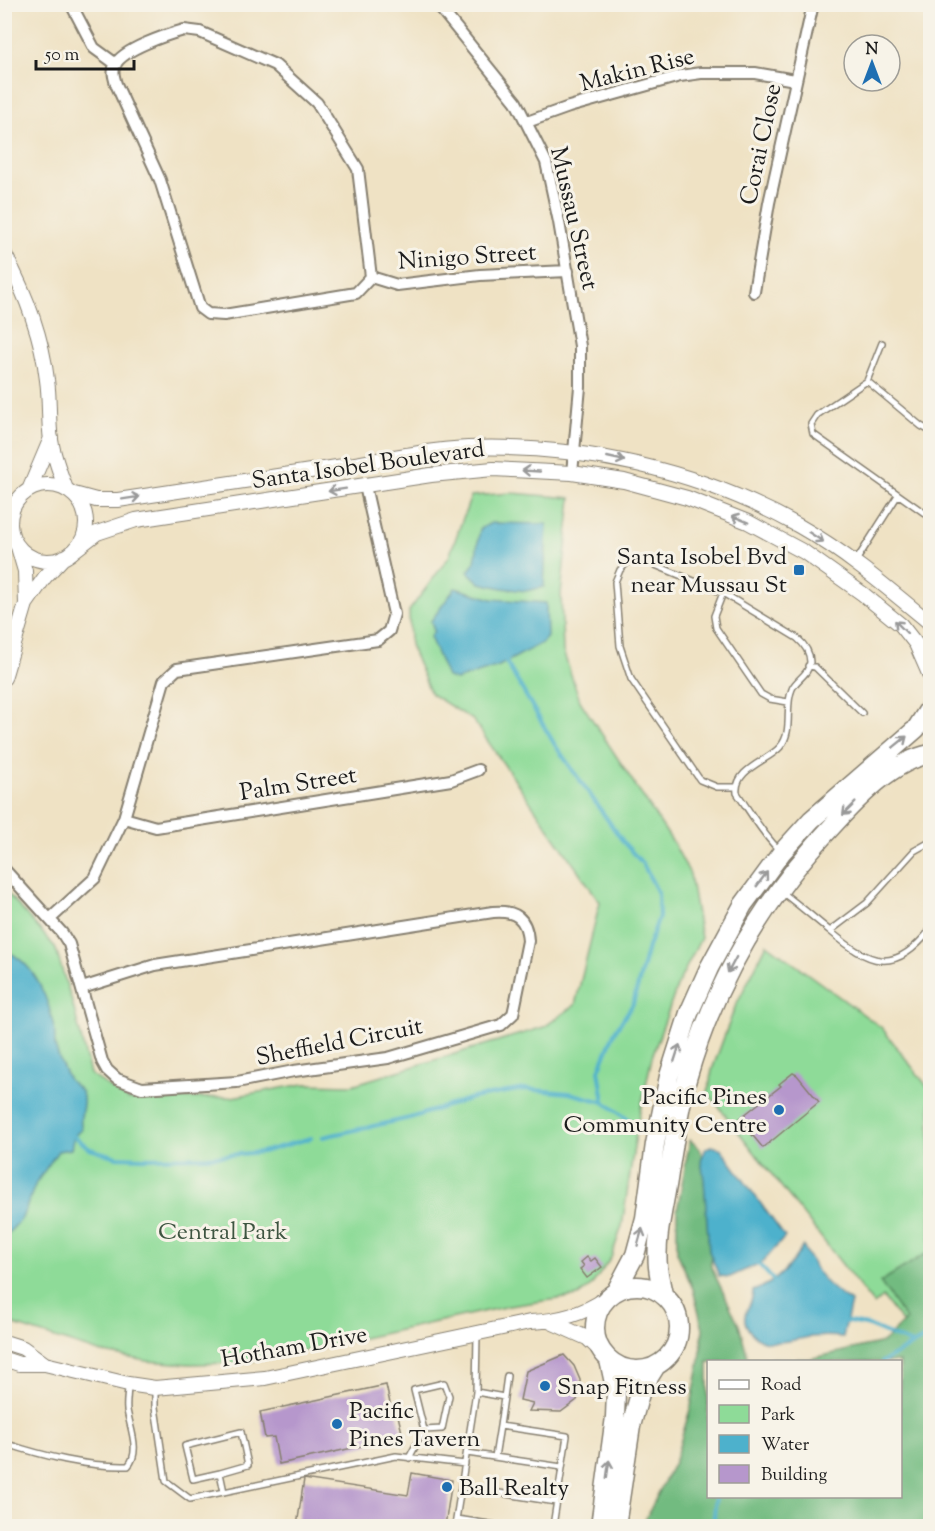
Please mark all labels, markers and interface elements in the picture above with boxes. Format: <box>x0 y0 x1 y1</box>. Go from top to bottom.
scale bar <box>36 33 134 71</box>
north arrow <box>842 33 902 93</box>
text: N <box>866 39 879 62</box>
street label: Makin Rise <box>577 40 698 102</box>
text: 50 m <box>44 43 80 69</box>
street label: Corai Close <box>733 81 791 208</box>
street label: Mussau Street <box>540 143 606 293</box>
street label: Ninigo Street <box>397 236 537 280</box>
street label: Santa Isobel Boulevard <box>250 433 487 499</box>
one-way arrow <box>606 454 625 465</box>
one-way arrow <box>521 465 541 476</box>
one-way arrow <box>328 485 347 496</box>
one-way arrow <box>121 493 141 504</box>
one-way arrow <box>731 513 749 524</box>
one-way arrow <box>807 531 824 543</box>
place label: Santa Isobel Bvd near Mussau St <box>617 541 787 603</box>
marker: Santa Isobel Bvd near Mussau St <box>792 563 806 577</box>
one-way arrow <box>894 619 908 634</box>
one-way arrow <box>892 736 908 749</box>
street label: Palm Street <box>237 759 359 811</box>
one-way arrow <box>841 802 856 817</box>
one-way arrow <box>756 871 769 887</box>
one-way arrow <box>726 955 737 973</box>
street label: Sheffield Circuit <box>253 1010 426 1076</box>
one-way arrow <box>672 1044 683 1063</box>
place label: Pacific Pines Community Centre <box>564 1081 767 1143</box>
marker: Pacific Pines Community Centre <box>772 1103 786 1117</box>
park label: Central Park <box>158 1216 288 1250</box>
one-way arrow <box>634 1228 646 1247</box>
street label: Hotham Drive <box>218 1318 370 1378</box>
legend <box>707 1360 902 1498</box>
place label: Snap Fitness <box>557 1371 687 1405</box>
text: Road <box>761 1373 801 1399</box>
marker: Snap Fitness <box>538 1379 552 1393</box>
place label: Pacific Pines Tavern <box>349 1395 480 1457</box>
text: Park <box>761 1403 796 1429</box>
marker: Pacific Pines Tavern <box>330 1417 344 1431</box>
text: Water <box>761 1433 810 1459</box>
one-way arrow <box>602 1459 613 1479</box>
text: Building <box>761 1463 827 1489</box>
place label: Ball Realty <box>459 1472 569 1506</box>
marker: Ball Realty <box>440 1480 454 1494</box>

